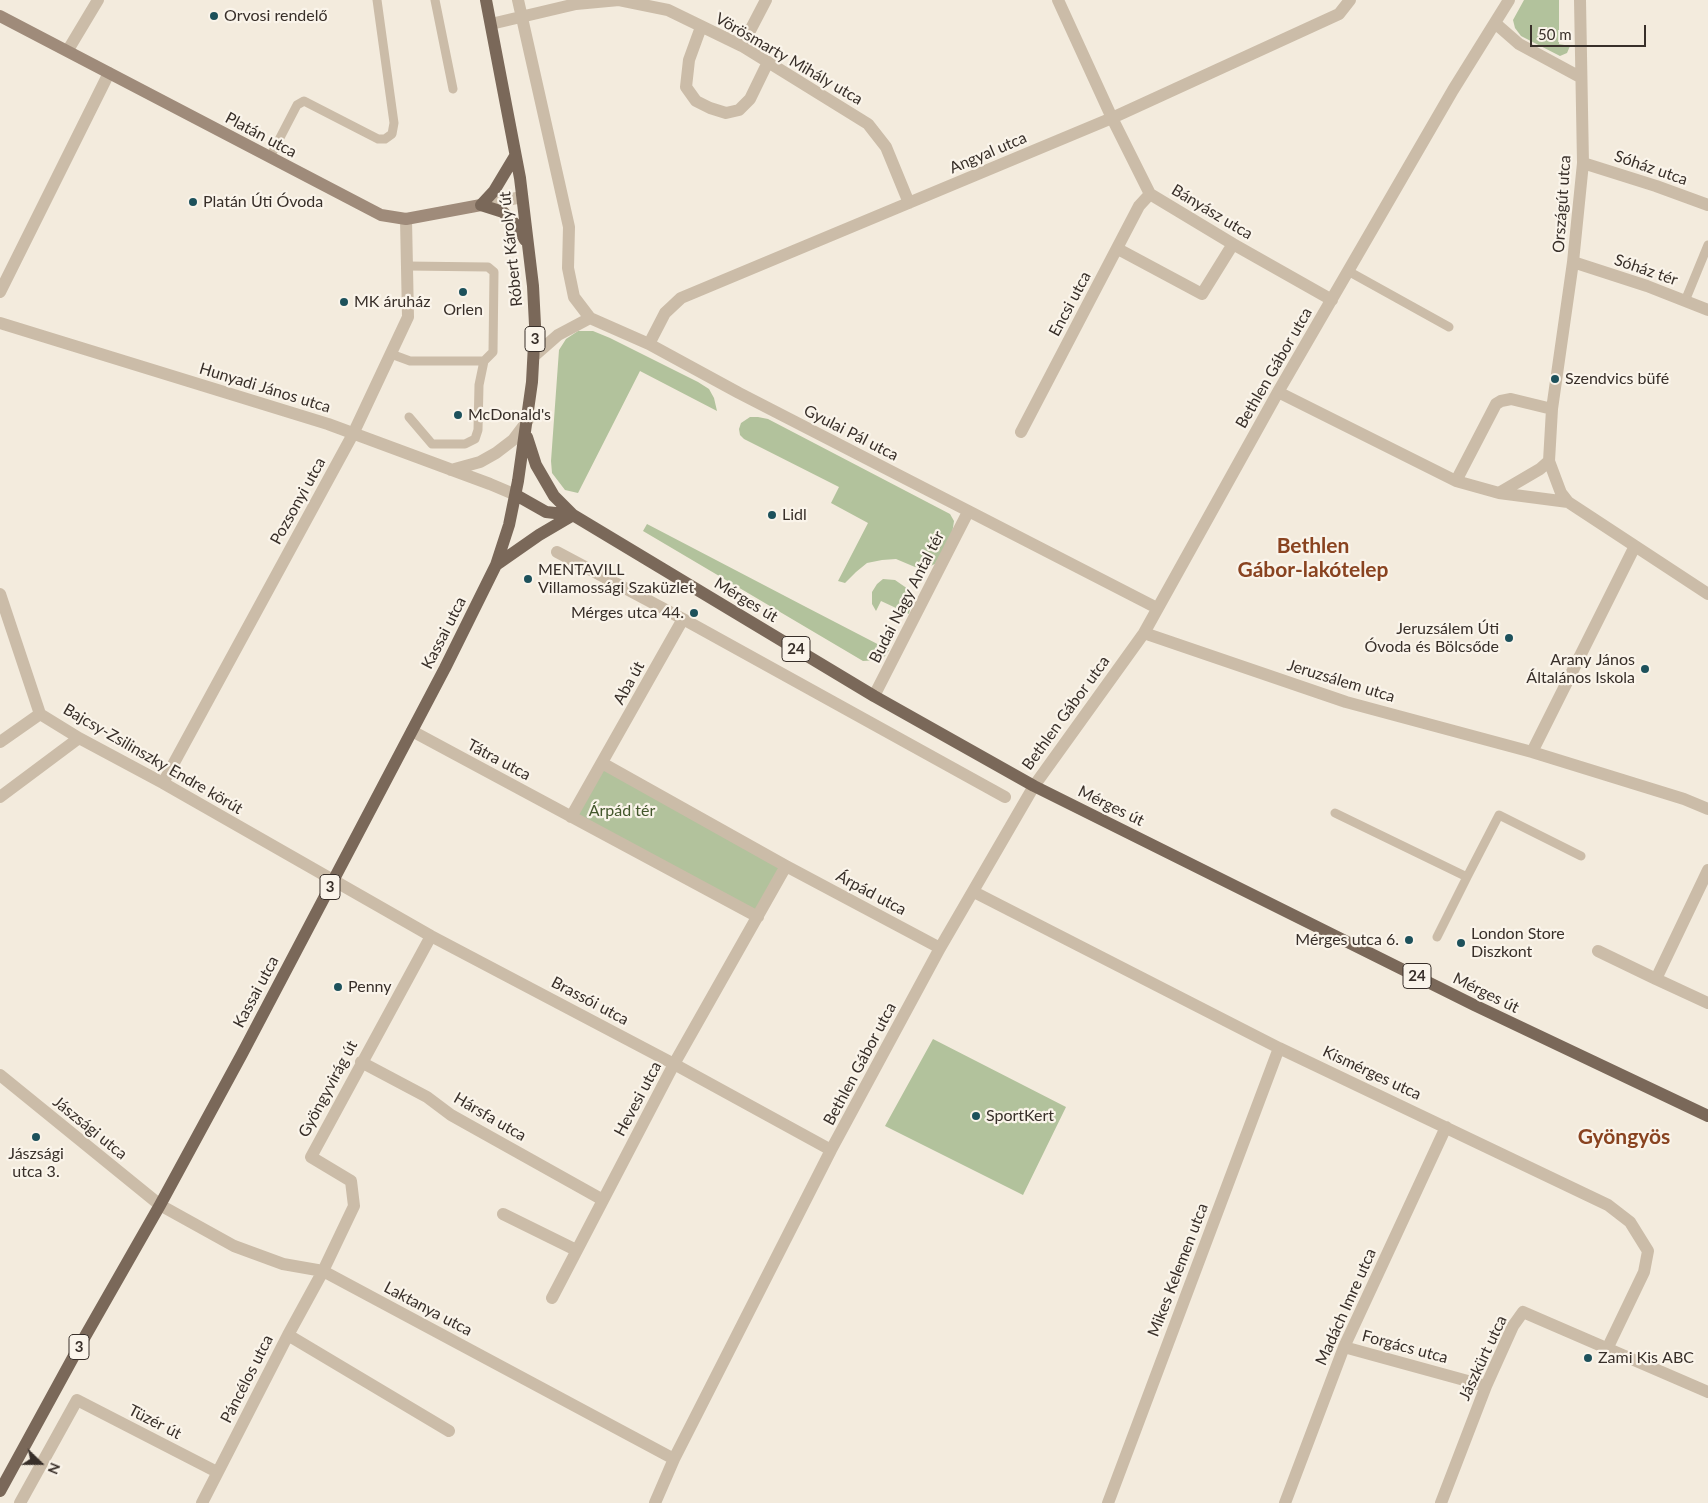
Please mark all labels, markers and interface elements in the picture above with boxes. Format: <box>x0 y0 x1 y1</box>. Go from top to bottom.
place label: Orvosi rendelő <box>224 6 328 26</box>
street label: Vörösmarty Mihály utca <box>712 9 866 109</box>
marker: Orvosi rendelő <box>208 10 220 22</box>
scale bar <box>1533 15 1649 47</box>
text: 50 m <box>1538 25 1572 43</box>
street label: Platán utca <box>222 108 300 162</box>
street label: Angyal utca <box>946 128 1030 178</box>
street label: Sóház utca <box>1612 147 1690 189</box>
street label: Országút utca <box>1549 155 1575 253</box>
street label: Bányász utca <box>1168 180 1256 244</box>
street label: Róbert Károly út <box>495 191 527 307</box>
place label: Platán Úti Óvoda <box>203 192 323 212</box>
marker: Platán Úti Óvoda <box>187 196 199 208</box>
street label: Sóház tér <box>1612 250 1680 290</box>
street label: Encsi utca <box>1045 268 1095 340</box>
marker: Orlen <box>457 286 469 298</box>
place label: MK áruház <box>354 292 430 312</box>
marker: MK áruház <box>338 296 350 308</box>
place label: Orlen <box>443 300 483 320</box>
street label: Bethlen Gábor utca <box>1232 304 1316 432</box>
road number: 3 <box>525 326 545 352</box>
street label: Hunyadi János utca <box>197 359 333 417</box>
place label: Szendvics büfé <box>1565 369 1669 389</box>
marker: Szendvics büfé <box>1549 373 1561 385</box>
street label: Gyulai Pál utca <box>800 401 902 465</box>
place label: McDonald's <box>468 405 551 425</box>
marker: McDonald's <box>452 409 464 421</box>
street label: Pozsonyi utca <box>266 454 330 548</box>
place label: Lidl <box>782 505 807 525</box>
marker: Lidl <box>766 509 778 521</box>
street label: Budai Nagy Antal tér <box>865 528 949 666</box>
district label: Bethlen Gábor-lakótelep <box>1237 533 1389 583</box>
place label: MENTAVILL Villamossági Szaküzlet <box>538 560 694 598</box>
marker: MENTAVILL Villamossági Szaküzlet <box>522 573 534 585</box>
street label: Mérges út <box>711 573 781 627</box>
street label: Kassai utca <box>418 594 470 672</box>
place label: Mérges utca 44. <box>571 603 684 623</box>
marker: Mérges utca 44. <box>688 607 700 619</box>
place label: Jeruzsálem Úti Óvoda és Bölcsőde <box>1365 619 1499 657</box>
marker: Jeruzsálem Úti Óvoda és Bölcsőde <box>1503 632 1515 644</box>
road number: 24 <box>782 636 810 662</box>
place label: Arany János Általános Iskola <box>1526 650 1635 688</box>
street label: Bethlen Gábor utca <box>1018 652 1114 774</box>
street label: Jeruzsálem utca <box>1285 656 1397 706</box>
street label: Aba út <box>609 658 649 708</box>
marker: Arany János Általános Iskola <box>1639 663 1651 675</box>
street label: Bajcsy-Zsilinszky Endre körút <box>60 700 246 818</box>
street label: Tátra utca <box>464 735 534 785</box>
street label: Mérges út <box>1075 782 1147 830</box>
park label: Árpád tér <box>589 801 655 821</box>
street label: Árpád utca <box>833 866 909 920</box>
road number: 3 <box>320 874 340 900</box>
place label: London Store Diszkont <box>1471 924 1565 962</box>
place label: Mérges utca 6. <box>1295 930 1399 950</box>
marker: Mérges utca 6. <box>1403 934 1415 946</box>
marker: London Store Diszkont <box>1455 937 1467 949</box>
street label: Kassai utca <box>229 953 283 1031</box>
road number: 24 <box>1403 964 1431 988</box>
street label: Mérges út <box>1450 969 1522 1017</box>
street label: Brassói utca <box>548 973 632 1029</box>
place label: Penny <box>348 977 392 997</box>
marker: Penny <box>332 981 344 993</box>
street label: Bethlen Gábor utca <box>820 999 900 1129</box>
street label: Gyöngyvirág út <box>294 1037 362 1141</box>
street label: Kismérges utca <box>1320 1042 1424 1104</box>
street label: Hevesi utca <box>610 1058 666 1140</box>
street label: Hársfa utca <box>450 1089 530 1145</box>
street label: Jászsági utca <box>49 1092 131 1164</box>
place label: SportKert <box>986 1106 1054 1126</box>
marker: SportKert <box>970 1110 982 1122</box>
district label: Gyöngyös <box>1578 1124 1670 1150</box>
marker: Jászsági utca 3. <box>30 1131 42 1143</box>
place label: Jászsági utca 3. <box>8 1144 64 1182</box>
street label: Mikes Kelemen utca <box>1144 1201 1212 1339</box>
street label: Madách Imre utca <box>1312 1246 1380 1368</box>
street label: Laktanya utca <box>381 1278 475 1340</box>
street label: Jászkürt utca <box>1455 1312 1511 1404</box>
street label: Forgács utca <box>1360 1326 1450 1368</box>
street label: Páncélos utca <box>217 1332 277 1426</box>
road number: 3 <box>69 1334 89 1360</box>
place label: Zami Kis ABC <box>1598 1348 1694 1368</box>
marker: Zami Kis ABC <box>1582 1352 1594 1364</box>
street label: Tüzér út <box>125 1401 185 1443</box>
north arrow <box>15 1438 65 1488</box>
text: N <box>44 1461 64 1477</box>

